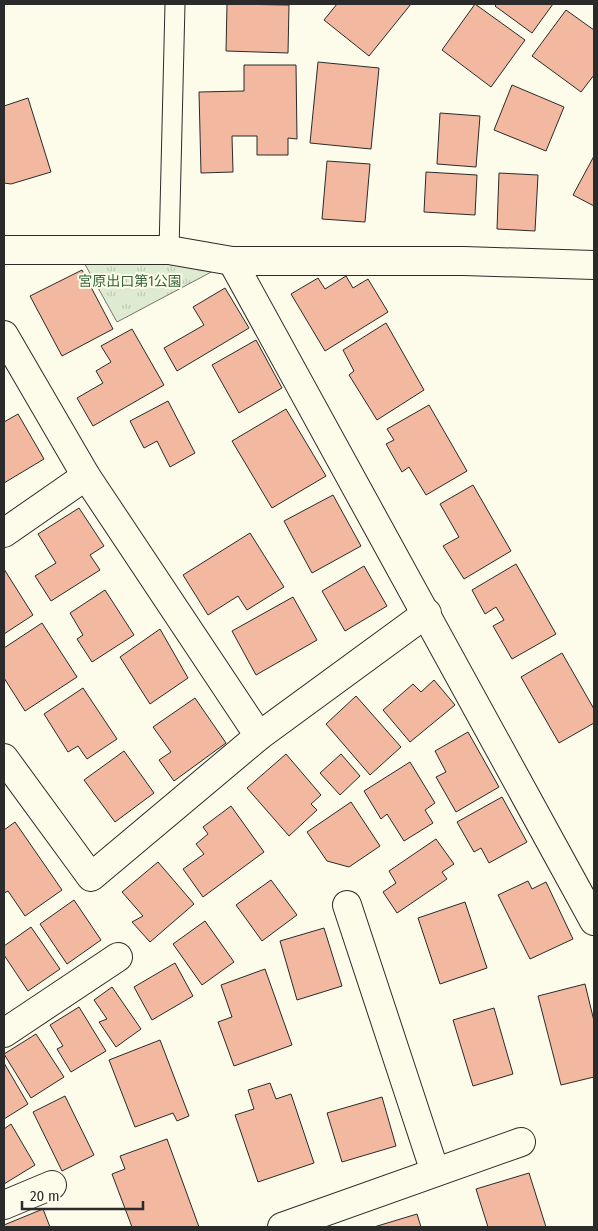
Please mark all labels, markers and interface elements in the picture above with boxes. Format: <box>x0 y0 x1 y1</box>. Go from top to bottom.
park label: 宮原出口第1公園 <box>78 273 182 290</box>
scale bar <box>22 1178 144 1210</box>
text: 20 m <box>30 1187 60 1205</box>

